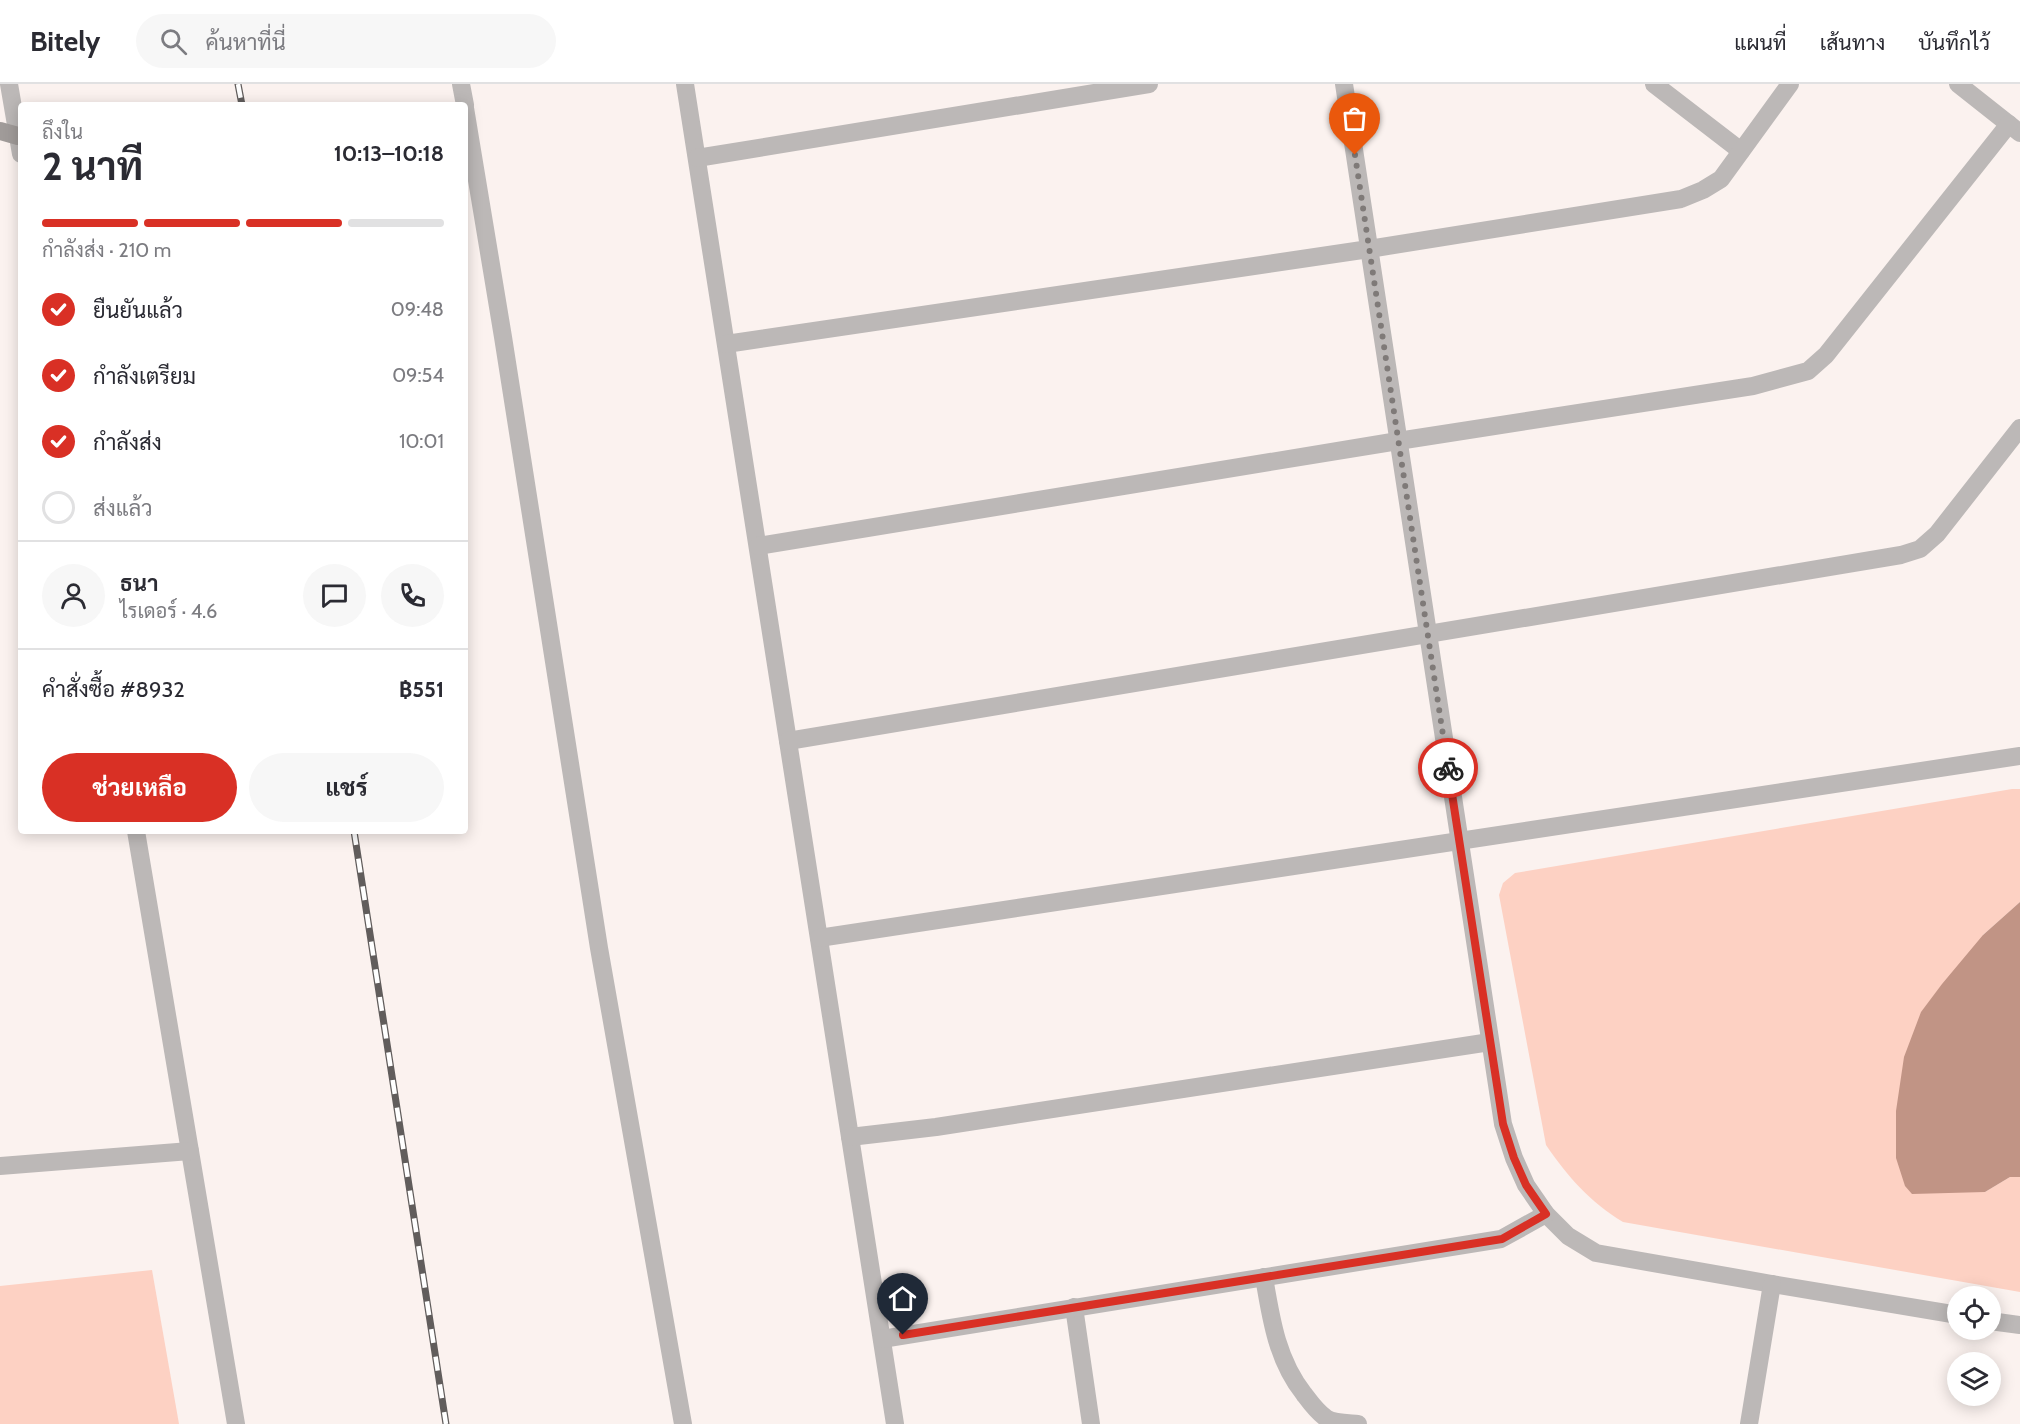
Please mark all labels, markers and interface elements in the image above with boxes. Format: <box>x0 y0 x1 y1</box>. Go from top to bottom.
search box <box>136 14 556 68</box>
text: Bitely <box>30 24 100 58</box>
icon: search <box>157 25 190 58</box>
text: ค้นหาที่นี่ <box>205 29 286 56</box>
text: แผนที่ <box>1734 30 1787 55</box>
text: เส้นทาง <box>1820 30 1885 55</box>
text: บันทึกไว้ <box>1918 30 1990 55</box>
pin <box>1329 93 1380 155</box>
icon: bag <box>1338 102 1371 135</box>
text: ถึงใน <box>42 120 83 144</box>
text: 10:13–10:18 <box>334 140 444 167</box>
text: 2 นาที <box>42 142 143 190</box>
text: กำลังส่ง · 210 m <box>42 238 171 262</box>
icon: check <box>42 293 75 326</box>
text: ยืนยันแล้ว <box>93 297 183 324</box>
text: 09:48 <box>391 297 444 321</box>
icon: check <box>42 359 75 392</box>
text: กำลังเตรียม <box>93 363 196 390</box>
text: 09:54 <box>392 363 444 387</box>
icon: check <box>42 425 75 458</box>
text: กำลังส่ง <box>93 429 162 456</box>
text: 10:01 <box>399 429 444 453</box>
text: ส่งแล้ว <box>93 495 153 522</box>
button: person <box>42 564 105 627</box>
button: chat <box>303 564 366 627</box>
button: phone <box>381 564 444 627</box>
text: ธนา <box>120 570 158 597</box>
text: ไรเดอร์ · 4.6 <box>120 599 217 623</box>
text: คำสั่งซื้อ #8932 <box>42 676 185 703</box>
text: ฿551 <box>399 676 444 703</box>
courier <box>1418 738 1478 798</box>
icon: bike <box>1432 752 1465 785</box>
button: ช่วยเหลือ <box>42 753 237 822</box>
button: แชร์ <box>249 753 444 822</box>
pin <box>877 1273 928 1335</box>
icon: home <box>886 1282 919 1315</box>
map controls <box>1947 1286 2001 1406</box>
button: locate <box>1947 1286 2001 1340</box>
button: layers <box>1947 1352 2001 1406</box>

